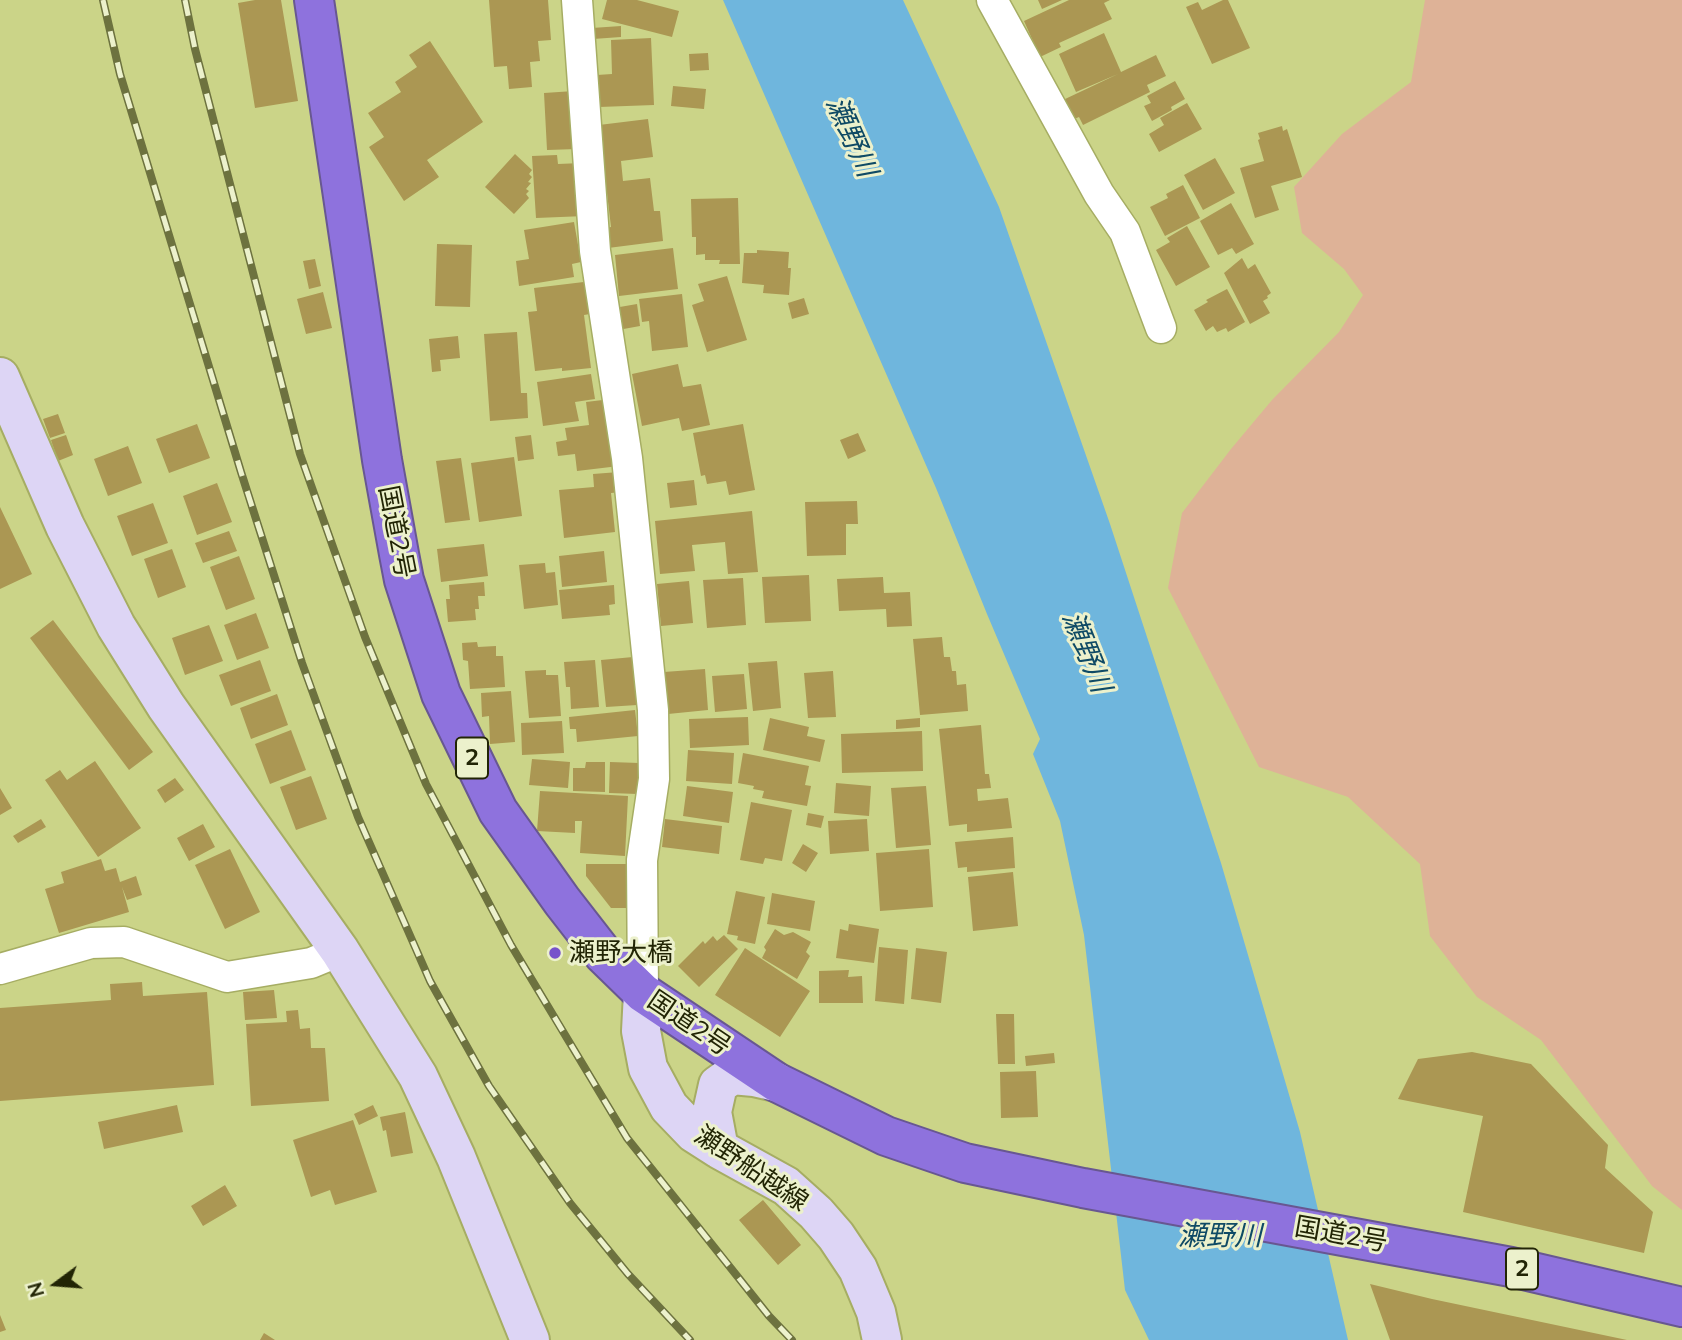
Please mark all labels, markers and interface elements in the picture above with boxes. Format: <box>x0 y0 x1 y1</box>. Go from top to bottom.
water label: 瀬野川 <box>819 92 883 182</box>
street label: 国道2号 <box>372 483 420 581</box>
water label: 瀬野川 <box>1055 607 1117 697</box>
road number: 2 <box>456 738 488 778</box>
place label: 瀬野大橋 <box>569 937 673 969</box>
marker: 瀬野大橋 <box>547 945 563 961</box>
street label: 国道2号 <box>641 985 737 1063</box>
street label: 瀬野船越線 <box>688 1120 814 1218</box>
street label: 国道2号 <box>1292 1212 1390 1258</box>
water label: 瀬野川 <box>1178 1220 1262 1254</box>
road number: 2 <box>1506 1248 1538 1289</box>
north arrow <box>21 1249 91 1319</box>
text: N <box>22 1280 49 1300</box>

